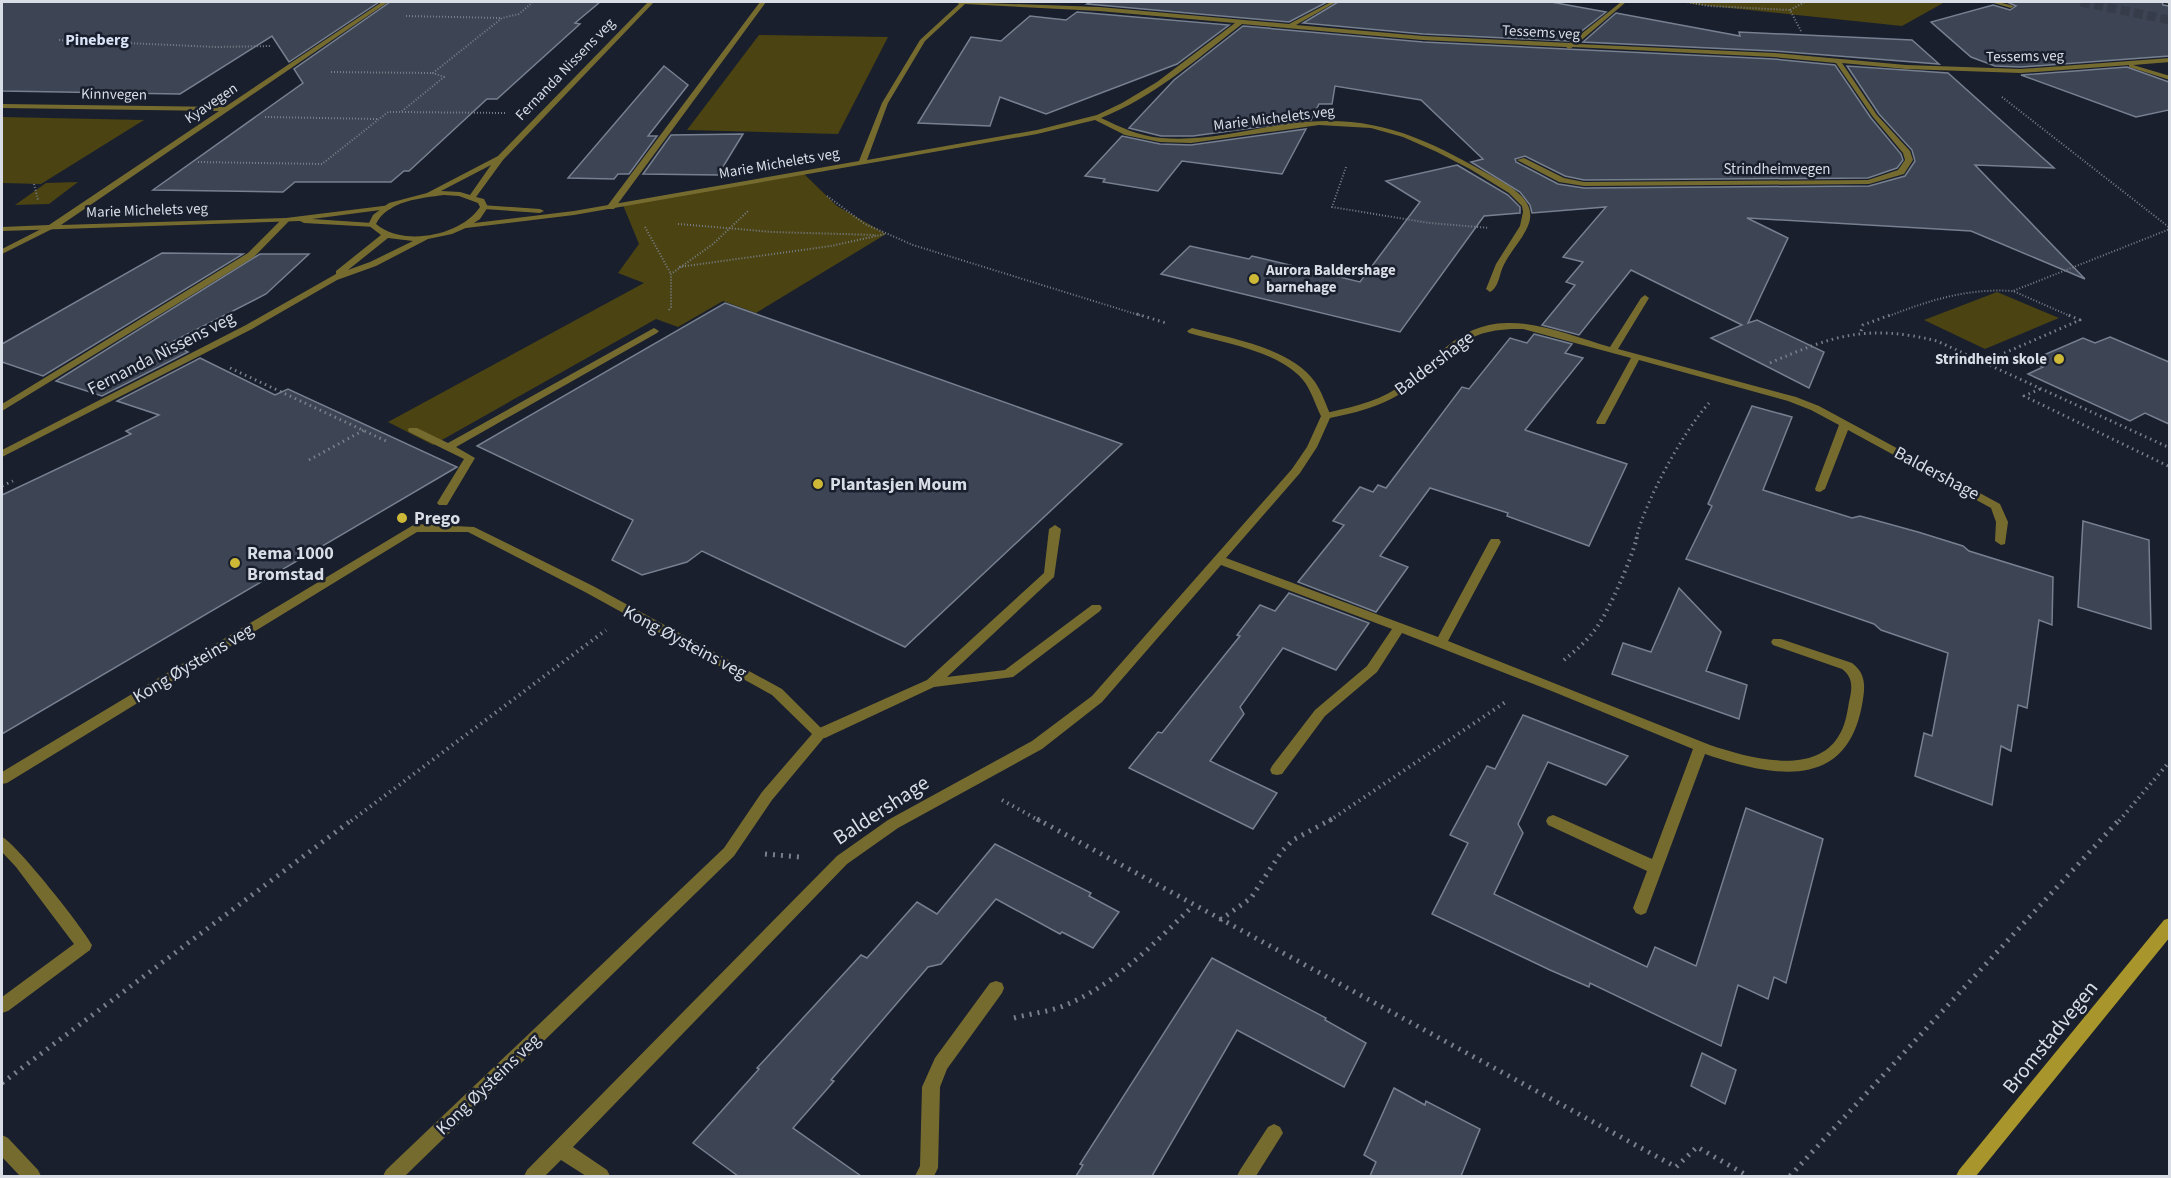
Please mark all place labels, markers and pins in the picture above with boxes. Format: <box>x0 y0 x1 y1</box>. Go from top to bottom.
place label: Aurora Baldershage barnehage <box>1265 260 1396 298</box>
marker: Aurora Baldershage barnehage <box>1247 272 1261 286</box>
place label: Strindheim skole <box>1935 349 2047 370</box>
marker: Strindheim skole <box>2052 352 2066 366</box>
place label: Plantasjen Moum <box>830 472 967 497</box>
marker: Plantasjen Moum <box>811 477 825 491</box>
place label: Prego <box>414 506 460 531</box>
marker: Prego <box>395 511 409 525</box>
place label: Rema 1000 Bromstad <box>247 541 334 587</box>
marker: Rema 1000 Bromstad <box>228 556 242 570</box>

